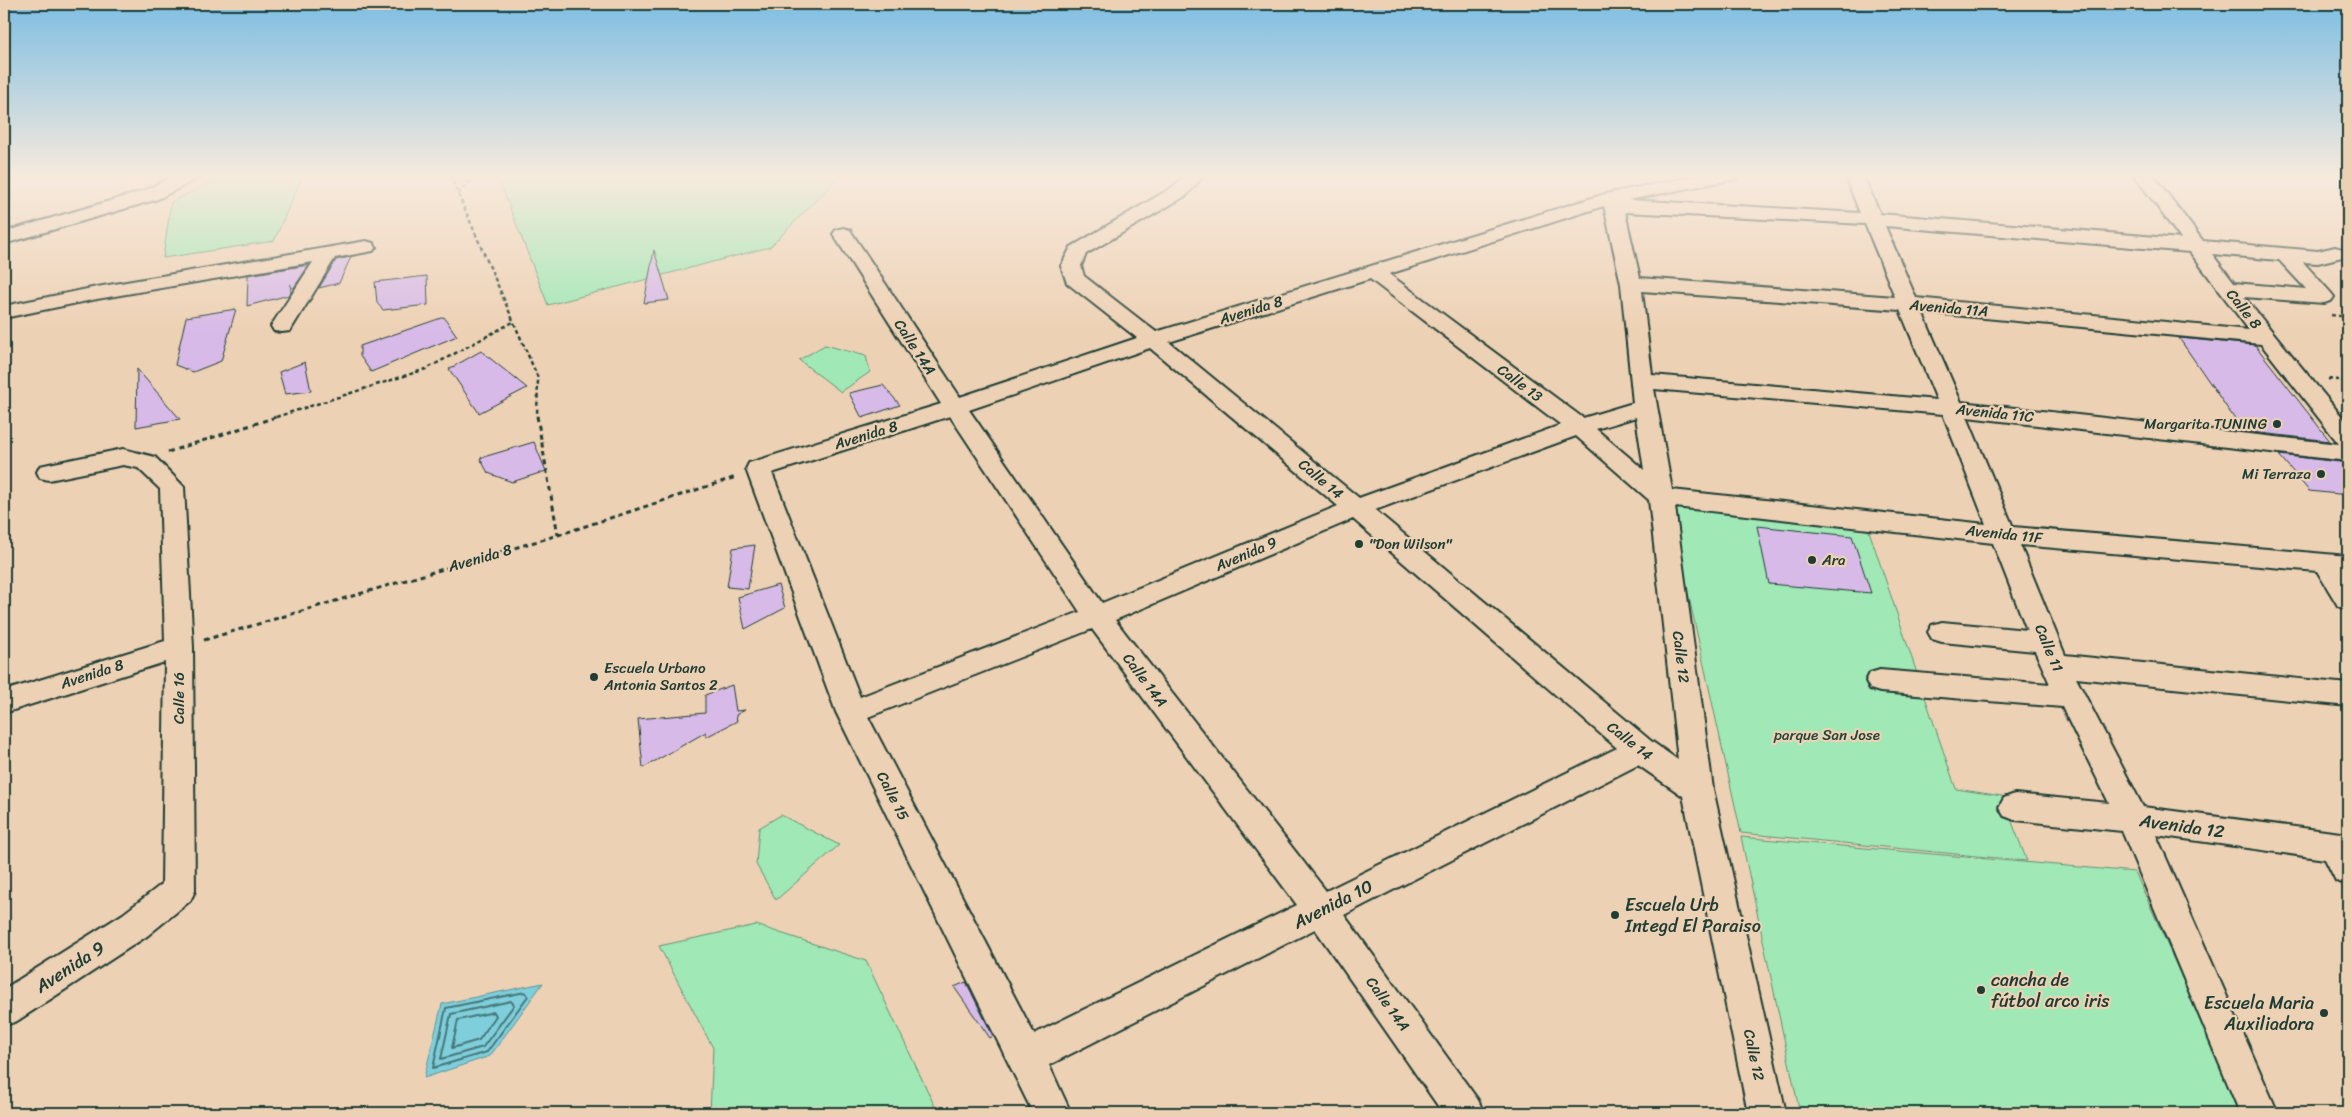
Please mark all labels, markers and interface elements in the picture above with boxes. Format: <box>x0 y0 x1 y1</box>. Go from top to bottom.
street label: Calle 8 <box>2220 283 2268 335</box>
street label: Avenida 8 <box>1215 288 1286 332</box>
street label: Avenida 11A <box>1908 292 1989 324</box>
street label: Calle 14A <box>887 314 943 380</box>
street label: Calle 13 <box>1492 357 1548 409</box>
street label: Avenida 11C <box>1954 396 2036 430</box>
place label: Margarita TUNING <box>2144 411 2268 437</box>
street label: Avenida 8 <box>830 413 901 457</box>
marker: Margarita TUNING <box>2271 418 2283 430</box>
street label: Calle 14 <box>1292 452 1350 506</box>
place label: Mi Terraza <box>2242 461 2311 487</box>
marker: Mi Terraza <box>2315 468 2327 480</box>
street label: Avenida 11F <box>1963 517 2045 551</box>
street label: Avenida 9 <box>1210 529 1281 579</box>
place label: "Don Wilson" <box>1369 531 1453 557</box>
street label: Avenida 8 <box>444 537 515 580</box>
marker: "Don Wilson" <box>1353 538 1365 550</box>
place label: Ara <box>1821 547 1846 573</box>
marker: Ara <box>1806 554 1818 566</box>
street label: Calle 11 <box>2027 620 2071 676</box>
street label: Calle 12 <box>1665 630 1697 685</box>
street label: Calle 14A <box>1116 647 1174 713</box>
street label: Avenida 8 <box>56 652 127 697</box>
place label: Escuela Urbano Antonia Santos 2 <box>603 655 718 698</box>
marker: Escuela Urbano Antonia Santos 2 <box>588 671 600 683</box>
street label: Calle 16 <box>166 672 192 724</box>
street label: Calle 14 <box>1601 714 1659 768</box>
park label: parque San Jose <box>1773 722 1880 748</box>
street label: Calle 15 <box>869 767 917 825</box>
street label: Avenida 12 <box>2136 804 2227 848</box>
street label: Avenida 10 <box>1286 870 1379 938</box>
place label: Escuela Urb Integd El Paraiso <box>1624 889 1761 942</box>
marker: Escuela Urb Integd El Paraiso <box>1609 909 1621 921</box>
street label: Avenida 9 <box>28 932 112 1002</box>
place label: cancha de fútbol arco iris <box>1991 964 2110 1017</box>
street label: Calle 14A <box>1359 971 1417 1037</box>
marker: cancha de fútbol arco iris <box>1975 984 1987 996</box>
place label: Escuela Maria Auxiliadora <box>2204 987 2314 1040</box>
marker: Escuela Maria Auxiliadora <box>2318 1007 2330 1019</box>
street label: Calle 12 <box>1736 1027 1772 1084</box>

